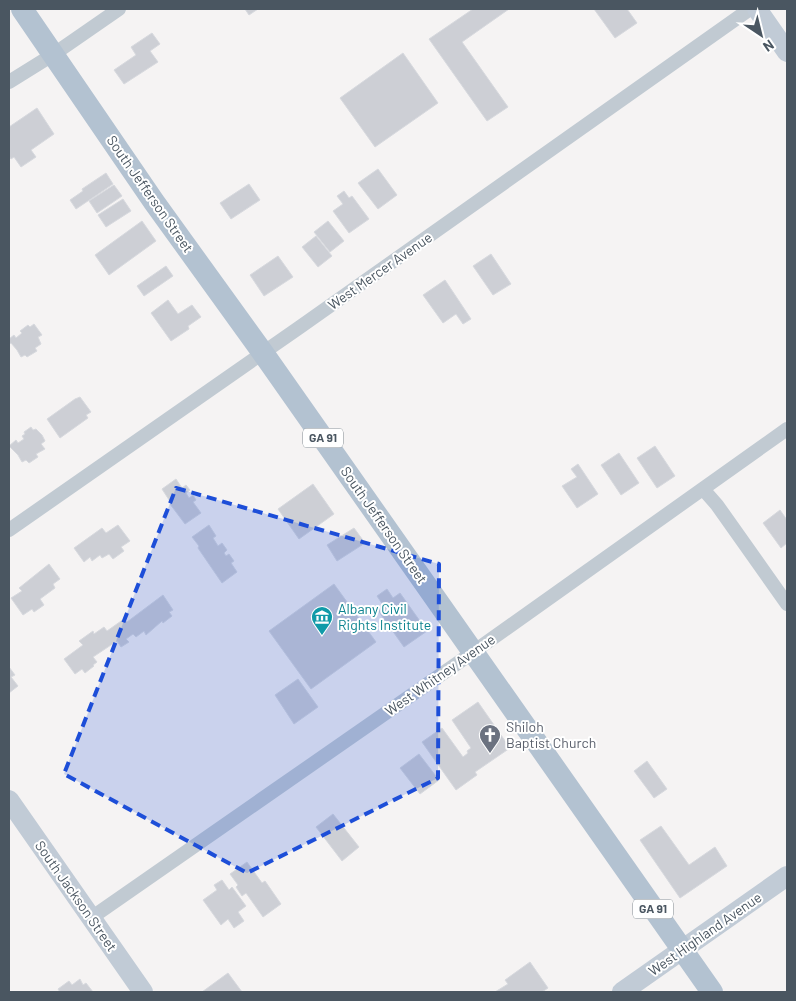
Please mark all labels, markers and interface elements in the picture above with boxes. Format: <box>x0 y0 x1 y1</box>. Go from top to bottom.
north arrow <box>736 10 786 60</box>
text: N <box>760 36 777 56</box>
street label: South Jefferson Street <box>104 132 197 256</box>
street label: West Mercer Avenue <box>324 228 435 313</box>
road number: GA 91 <box>303 428 343 448</box>
street label: South Jefferson Street <box>338 463 431 587</box>
place label: Albany Civil Rights Institute <box>338 600 431 633</box>
museum icon: Albany Civil Rights Institute <box>310 605 334 636</box>
street label: West Whitney Avenue <box>381 630 498 719</box>
place label: Shiloh Baptist Church <box>506 718 596 751</box>
church icon: Shiloh Baptist Church <box>478 723 502 754</box>
street label: South Jackson Street <box>32 837 121 954</box>
street label: West Highland Avenue <box>645 888 765 979</box>
road number: GA 91 <box>633 900 673 919</box>

